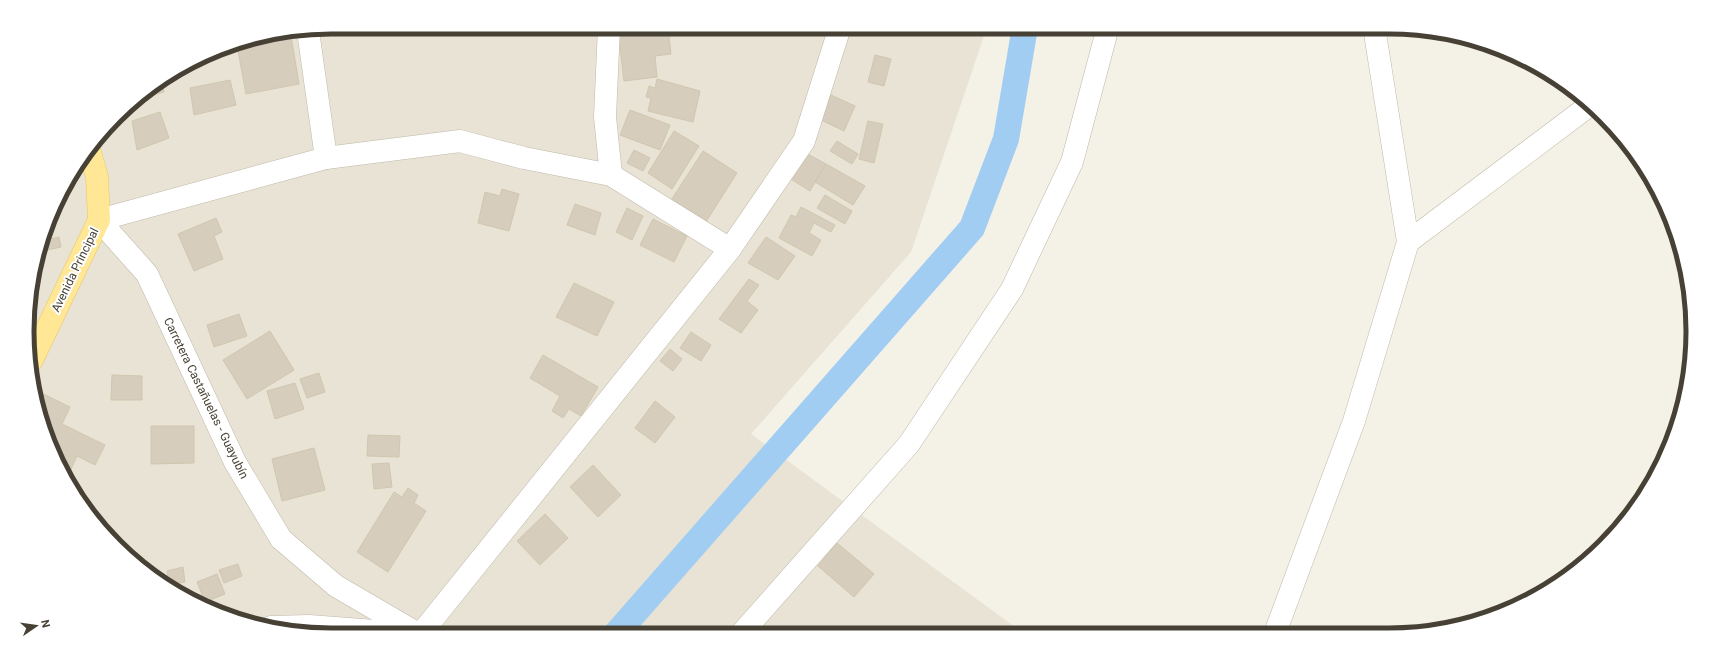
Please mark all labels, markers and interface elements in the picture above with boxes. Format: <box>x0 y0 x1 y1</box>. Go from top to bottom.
street label: Avenida Principal <box>49 226 101 314</box>
street label: Carretera Castañuelas - Guayubín <box>161 315 251 481</box>
north arrow <box>16 606 56 646</box>
text: N <box>38 619 53 629</box>

